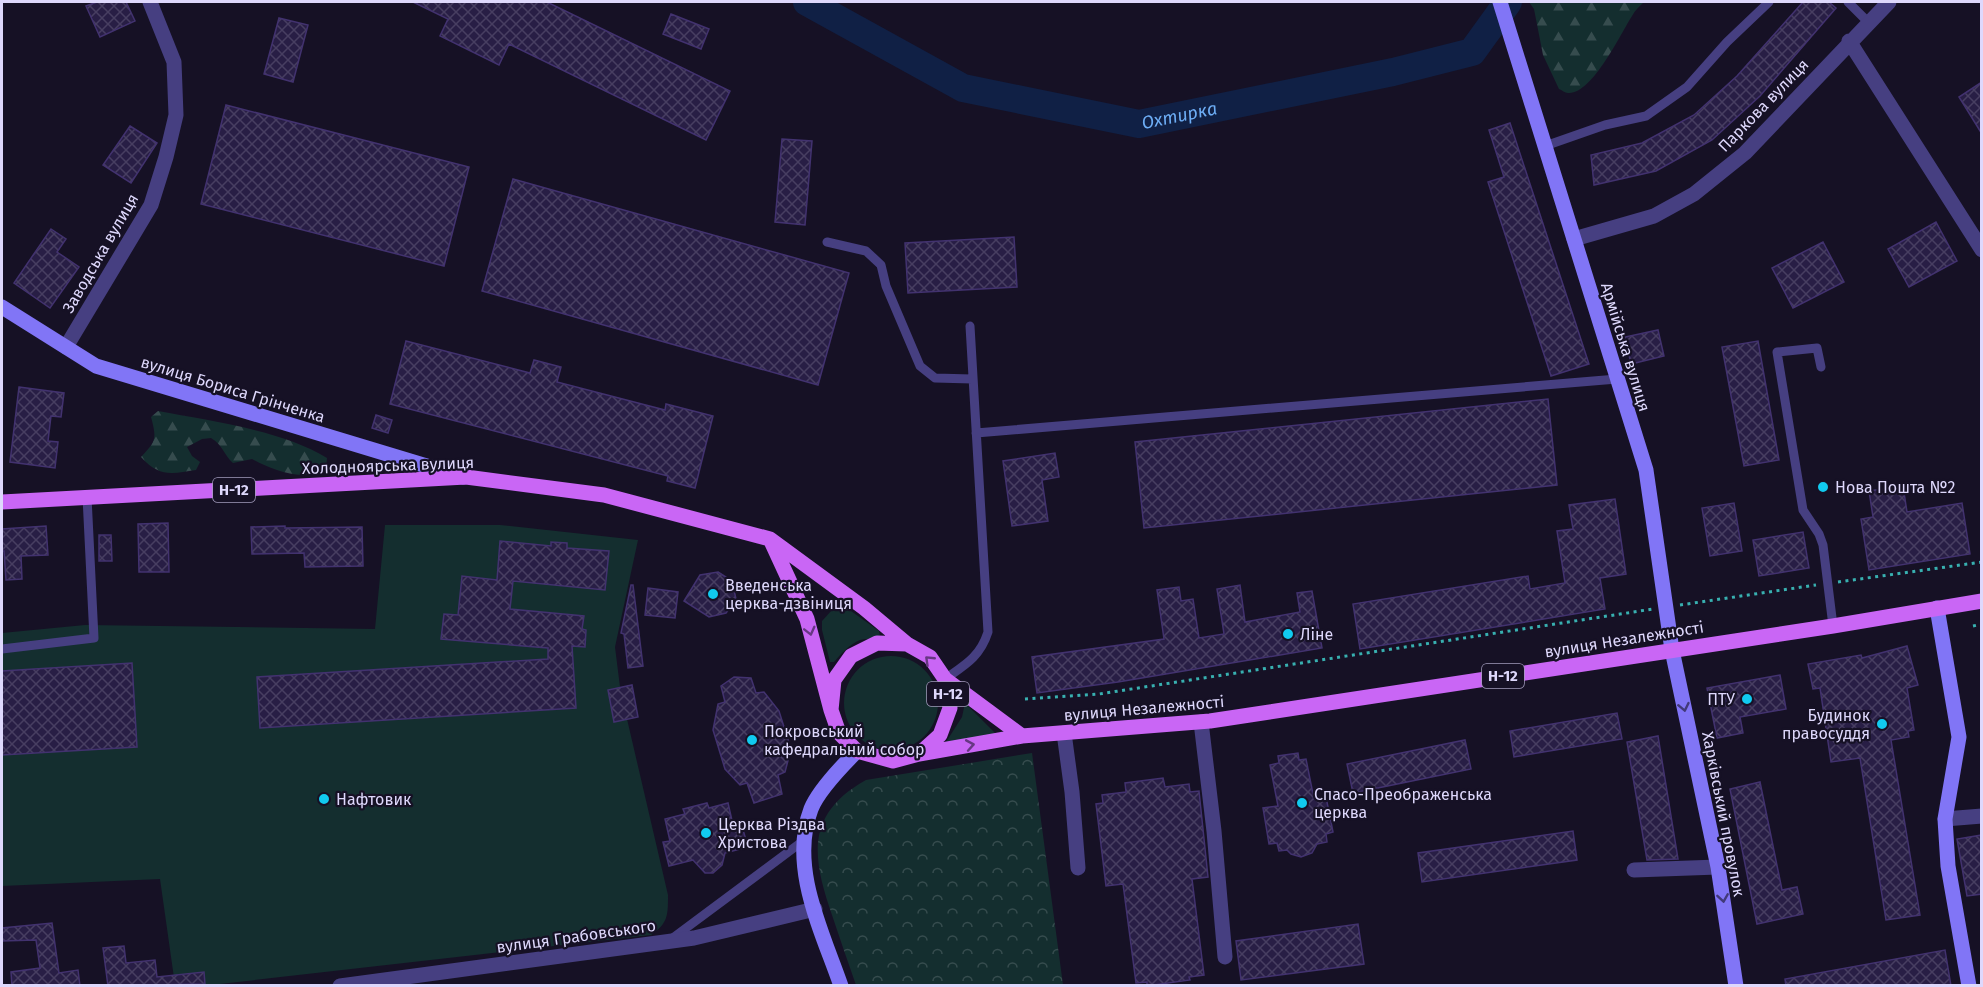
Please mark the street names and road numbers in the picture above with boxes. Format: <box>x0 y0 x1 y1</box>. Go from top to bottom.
street label: Паркова вулиця <box>1714 55 1813 156</box>
street label: Заводська вулиця <box>59 190 142 316</box>
street label: Армійська вулиця <box>1597 280 1654 414</box>
street label: вулиця Бориса Грінченка <box>139 352 327 427</box>
street label: Холодноярська вулиця <box>302 453 474 478</box>
road number: Н-12 <box>213 478 255 502</box>
street label: вулиця Незалежності <box>1543 618 1705 661</box>
road number: Н-12 <box>1482 664 1524 688</box>
road number: Н-12 <box>927 682 969 706</box>
street label: вулиця Незалежності <box>1063 692 1225 725</box>
street label: Харківський провулок <box>1698 730 1749 899</box>
street label: вулиця Грабовського <box>495 916 657 957</box>

